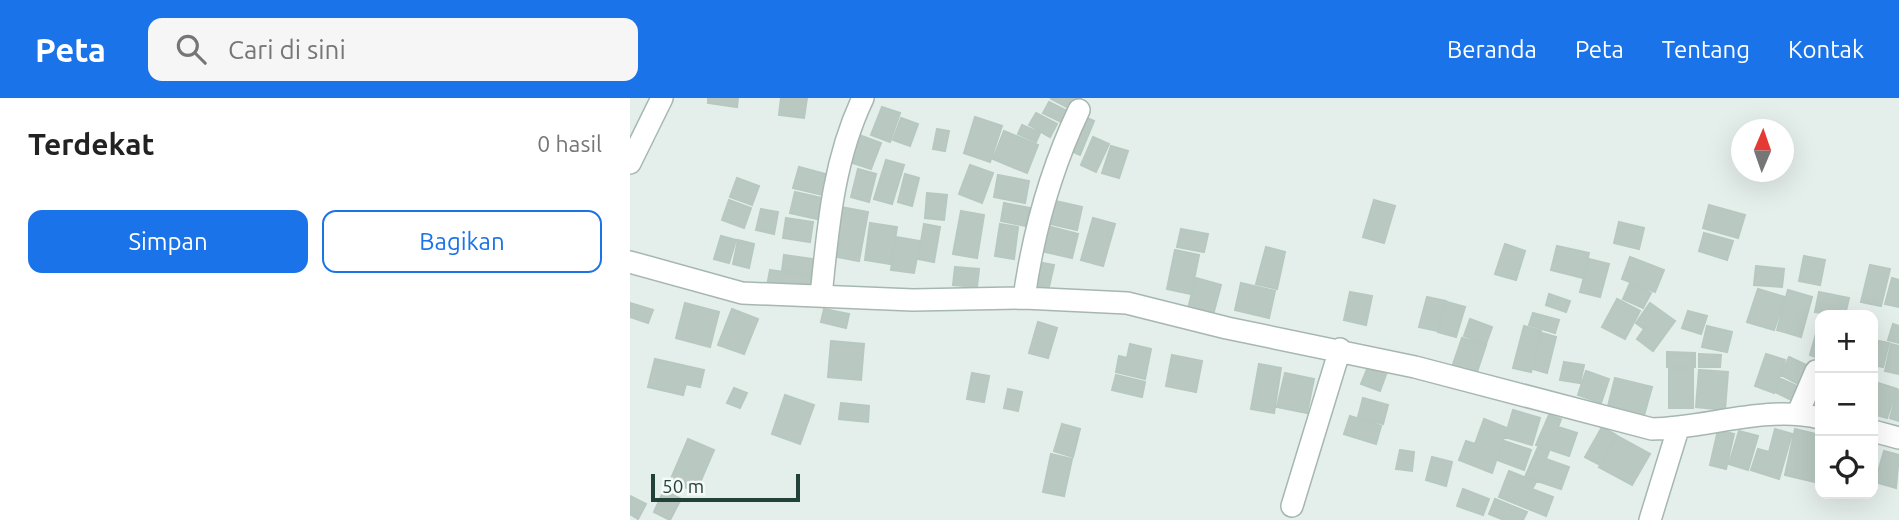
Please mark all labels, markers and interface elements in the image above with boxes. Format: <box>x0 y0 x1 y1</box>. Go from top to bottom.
search box <box>148 18 638 81</box>
icon: search <box>172 30 210 68</box>
text: Peta <box>35 31 106 68</box>
text: Cari di sini <box>228 35 346 64</box>
text: Beranda <box>1447 36 1537 63</box>
text: Peta <box>1575 36 1624 63</box>
text: Tentang <box>1662 36 1750 63</box>
text: Kontak <box>1788 36 1864 63</box>
north arrow <box>1731 119 1794 182</box>
text: Terdekat <box>28 127 154 161</box>
text: 0 hasil <box>537 131 602 156</box>
button: Simpan <box>28 210 308 273</box>
button: Bagikan <box>322 210 602 273</box>
map controls <box>1815 310 1878 499</box>
button: + <box>1815 310 1878 373</box>
button: − <box>1815 373 1878 436</box>
button: locate <box>1815 436 1878 499</box>
scale bar <box>651 471 800 503</box>
text: 50 m <box>662 475 704 497</box>

